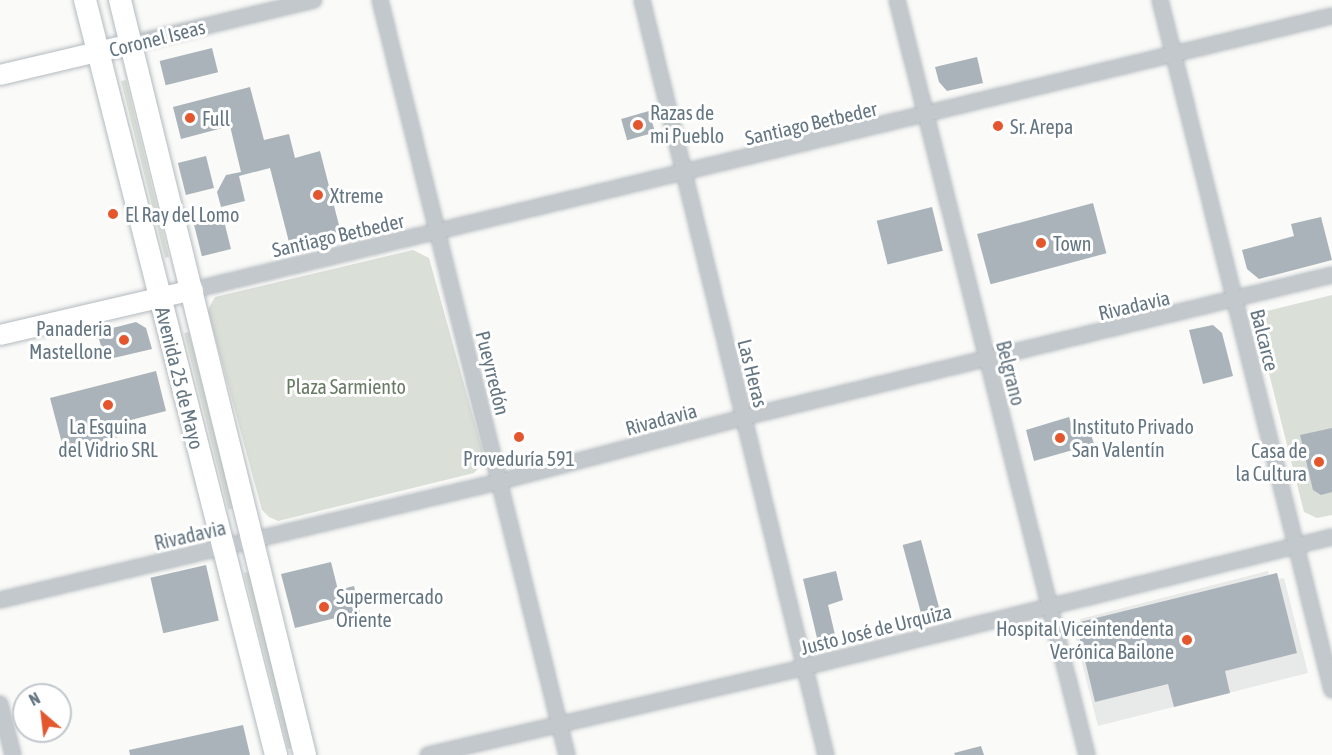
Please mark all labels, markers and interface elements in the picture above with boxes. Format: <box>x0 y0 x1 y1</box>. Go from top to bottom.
street label: Coronel Iseas <box>106 14 208 62</box>
street label: Santiago Betbeder <box>743 96 879 150</box>
place label: Razas de mi Pueblo <box>650 101 724 148</box>
place label: Full <box>202 106 230 130</box>
marker: Full <box>183 111 197 125</box>
place label: Sr. Arepa <box>1010 114 1073 138</box>
marker: Razas de mi Pueblo <box>631 118 645 132</box>
marker: Sr. Arepa <box>991 119 1005 133</box>
place label: Xtreme <box>330 183 383 207</box>
marker: Xtreme <box>311 188 325 202</box>
place label: El Ray del Lomo <box>125 202 239 226</box>
marker: El Ray del Lomo <box>106 207 120 221</box>
street label: Santiago Betbeder <box>270 208 406 262</box>
place label: Town <box>1053 231 1091 255</box>
marker: Town <box>1034 236 1048 250</box>
street label: Rivadavia <box>1096 285 1172 325</box>
street label: Avenida 25 de Mayo <box>151 304 209 452</box>
street label: Balcarce <box>1246 307 1284 373</box>
place label: Panaderia Mastellone <box>29 316 112 363</box>
street label: Pueyrredón <box>471 328 515 418</box>
marker: Panaderia Mastellone <box>117 333 131 347</box>
street label: Las Heras <box>733 336 773 410</box>
street label: Belgrano <box>991 338 1031 408</box>
park label: Plaza Sarmiento <box>286 374 406 398</box>
marker: La Esquina del Vidrio SRL <box>101 398 115 412</box>
street label: Rivadavia <box>623 398 699 440</box>
place label: La Esquina del Vidrio SRL <box>58 414 158 461</box>
place label: Instituto Privado San Valentín <box>1072 414 1194 461</box>
marker: Proveduría 591 <box>512 430 526 444</box>
marker: Instituto Privado San Valentín <box>1053 431 1067 445</box>
place label: Casa de la Cultura <box>1235 438 1307 485</box>
place label: Proveduría 591 <box>463 446 575 470</box>
marker: Casa de la Cultura <box>1312 455 1326 469</box>
street label: Rivadavia <box>152 515 228 555</box>
place label: Supermercado Oriente <box>336 584 443 631</box>
street label: Justo José de Urquiza <box>798 599 954 659</box>
marker: Supermercado Oriente <box>317 600 331 614</box>
place label: Hospital Viceintendenta Verónica Bailone <box>996 616 1174 663</box>
marker: Hospital Viceintendenta Verónica Bailone <box>1178 631 1196 649</box>
north arrow <box>12 683 72 743</box>
text: N <box>26 689 43 709</box>

